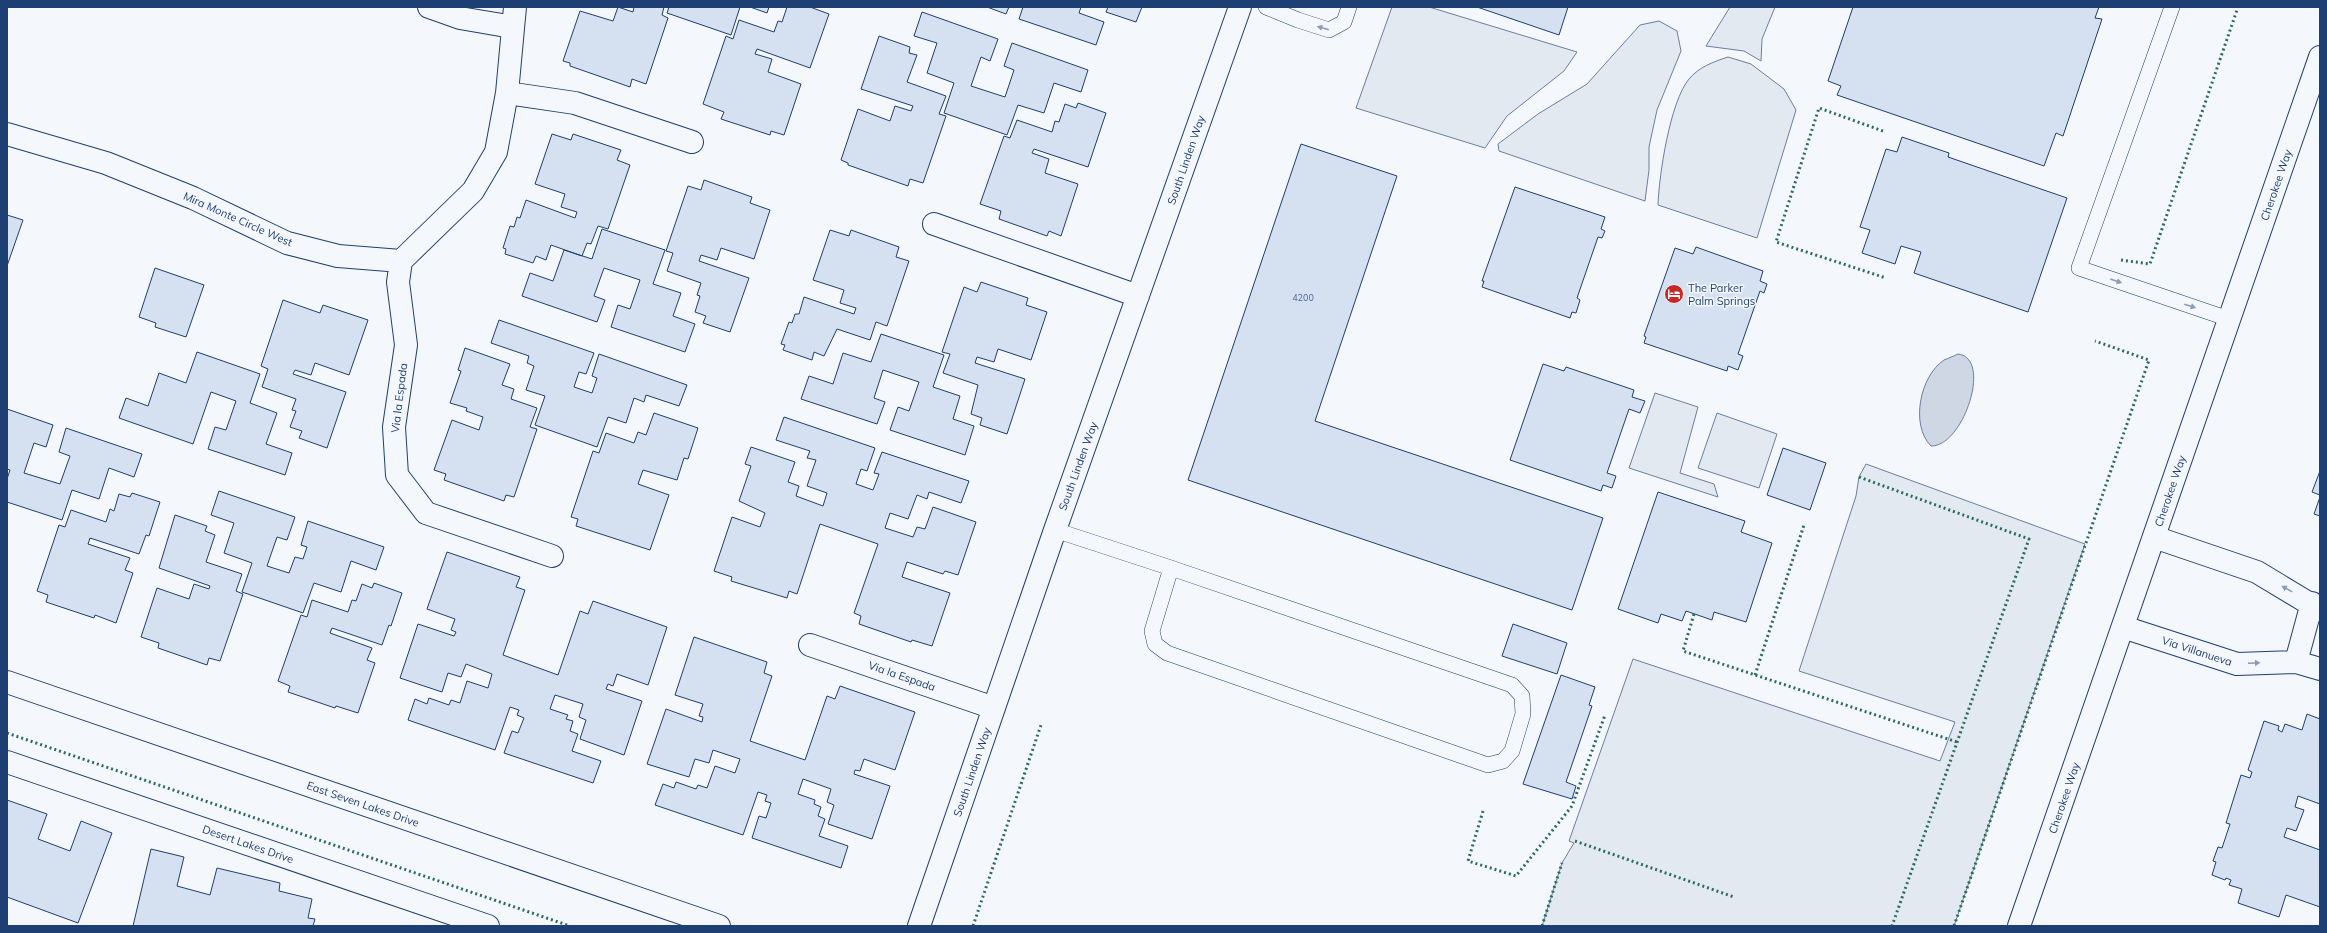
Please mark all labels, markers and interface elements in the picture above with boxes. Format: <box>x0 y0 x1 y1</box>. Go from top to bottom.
one-way arrow <box>1316 25 1328 31</box>
street label: South Linden Way <box>1164 113 1208 207</box>
street label: Cherokee Way <box>2257 147 2295 223</box>
street label: Mira Monte Circle West <box>181 189 295 249</box>
one-way arrow <box>2111 278 2123 284</box>
place label: The Parker Palm Springs <box>1688 281 1755 308</box>
hotel icon: The Parker Palm Springs <box>1663 283 1685 305</box>
house number: 4200 <box>1292 292 1314 303</box>
one-way arrow <box>2184 303 2196 309</box>
street label: Via la Espada <box>388 362 410 434</box>
street label: South Linden Way <box>1055 419 1101 512</box>
street label: Cherokee Way <box>2151 453 2189 529</box>
one-way arrow <box>2281 586 2293 593</box>
street label: Via Villanueva <box>2160 633 2234 669</box>
street label: Via la Espada <box>867 658 937 694</box>
one-way arrow <box>2248 660 2260 667</box>
street label: South Linden Way <box>950 725 994 819</box>
street label: Cherokee Way <box>2045 760 2083 836</box>
street label: East Seven Lakes Drive <box>305 778 421 830</box>
street label: Desert Lakes Drive <box>200 822 296 866</box>

